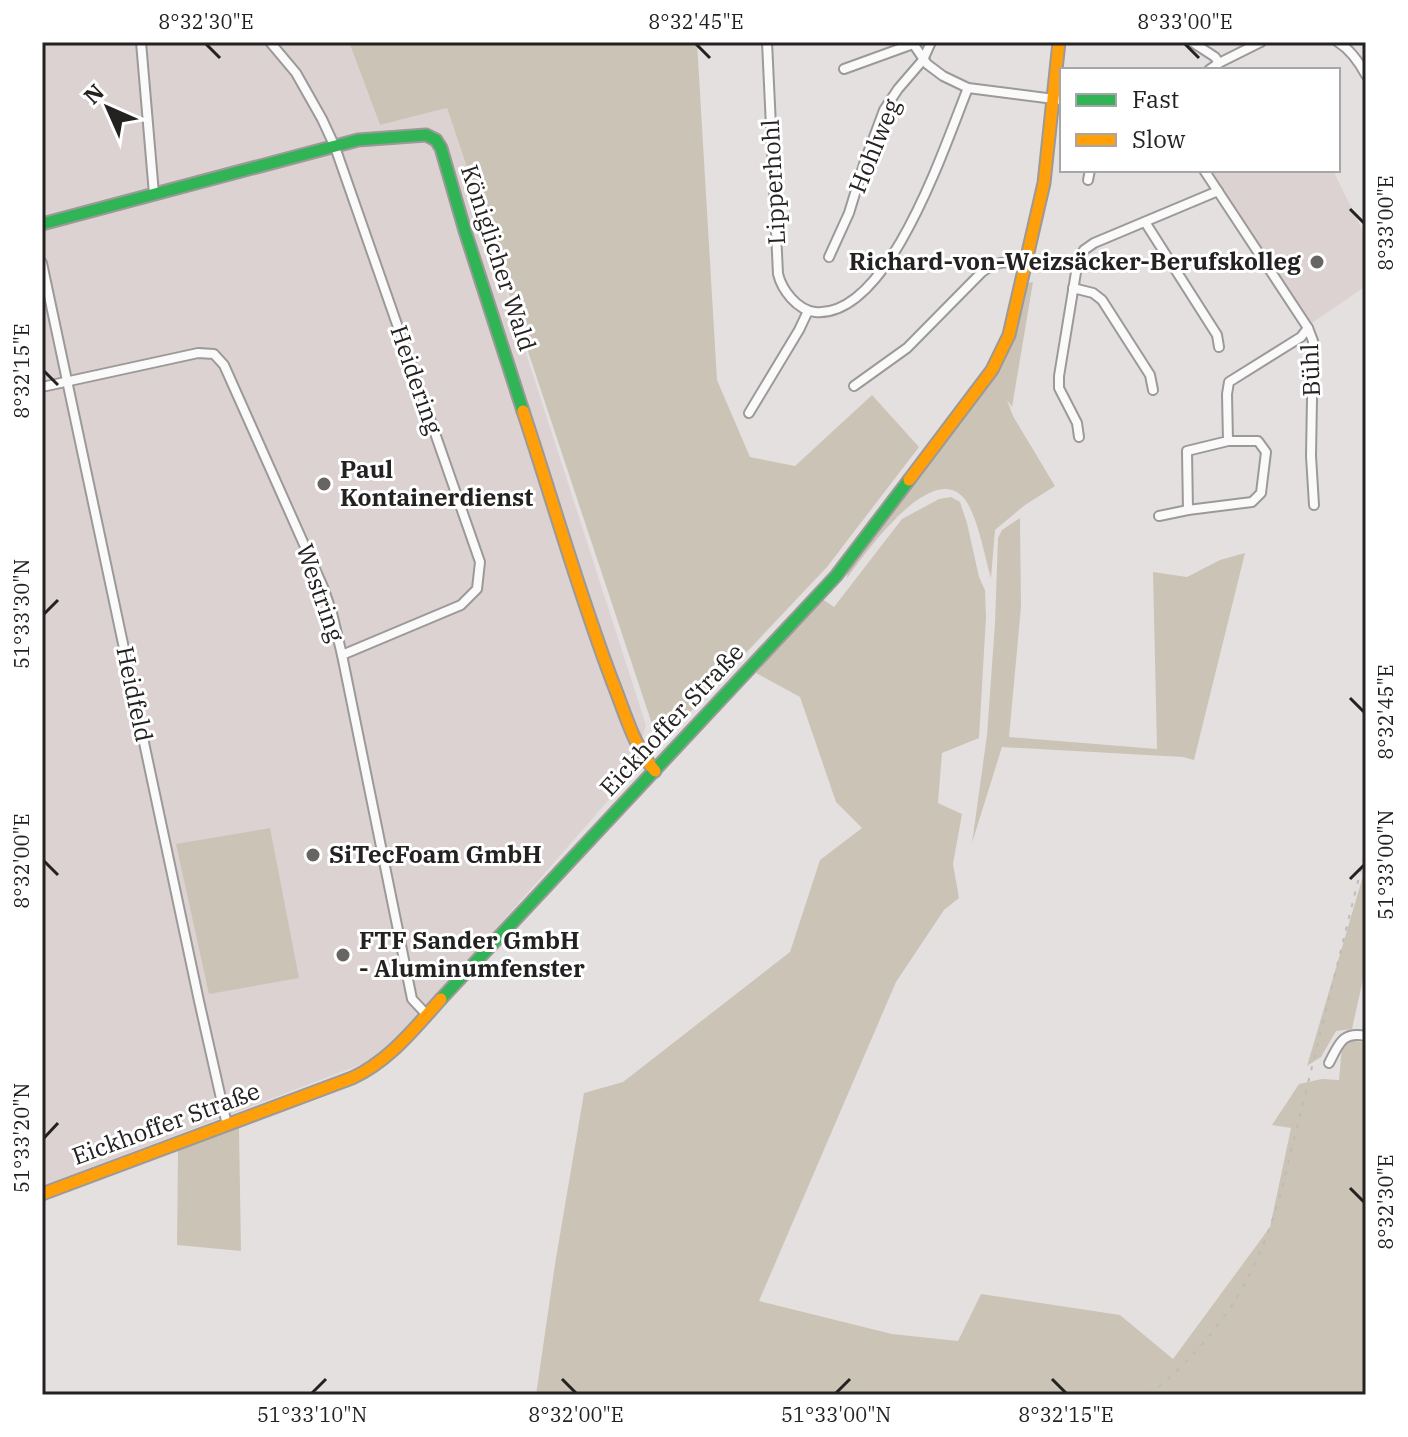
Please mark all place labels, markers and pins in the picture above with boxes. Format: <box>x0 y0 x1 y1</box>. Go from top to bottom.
place label: Richard-von-Weizsäcker-Berufskolleg <box>849 245 1301 277</box>
marker: Richard-von-Weizsäcker-Berufskolleg <box>1308 253 1326 271</box>
place label: Paul Kontainerdienst <box>340 453 533 513</box>
marker: Paul Kontainerdienst <box>315 475 333 493</box>
place label: SiTecFoam GmbH <box>329 838 542 870</box>
marker: SiTecFoam GmbH <box>304 846 322 864</box>
place label: FTF Sander GmbH - Aluminumfenster <box>359 924 585 984</box>
marker: FTF Sander GmbH - Aluminumfenster <box>334 946 352 964</box>

